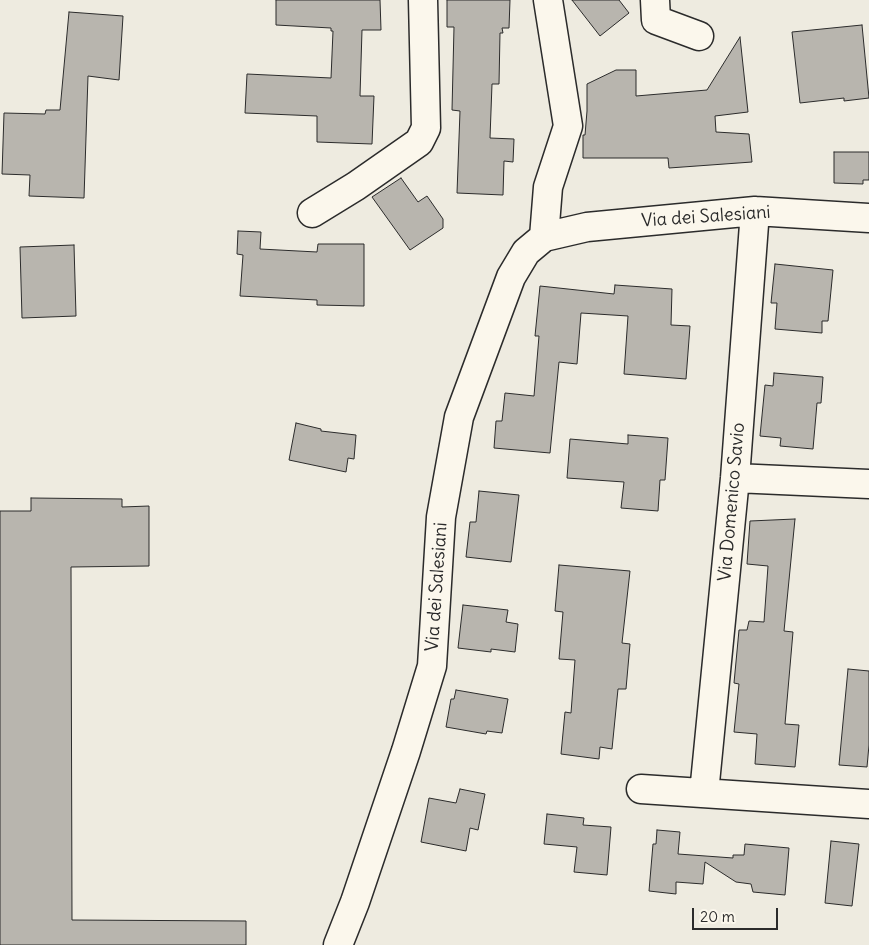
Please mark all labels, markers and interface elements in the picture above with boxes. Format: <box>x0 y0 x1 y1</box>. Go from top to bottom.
street label: Via dei Salesiani <box>641 202 771 232</box>
street label: Via Domenico Savio <box>714 422 750 582</box>
street label: Via dei Salesiani <box>422 522 452 652</box>
scale bar <box>694 898 780 930</box>
text: 20 m <box>700 907 735 926</box>

